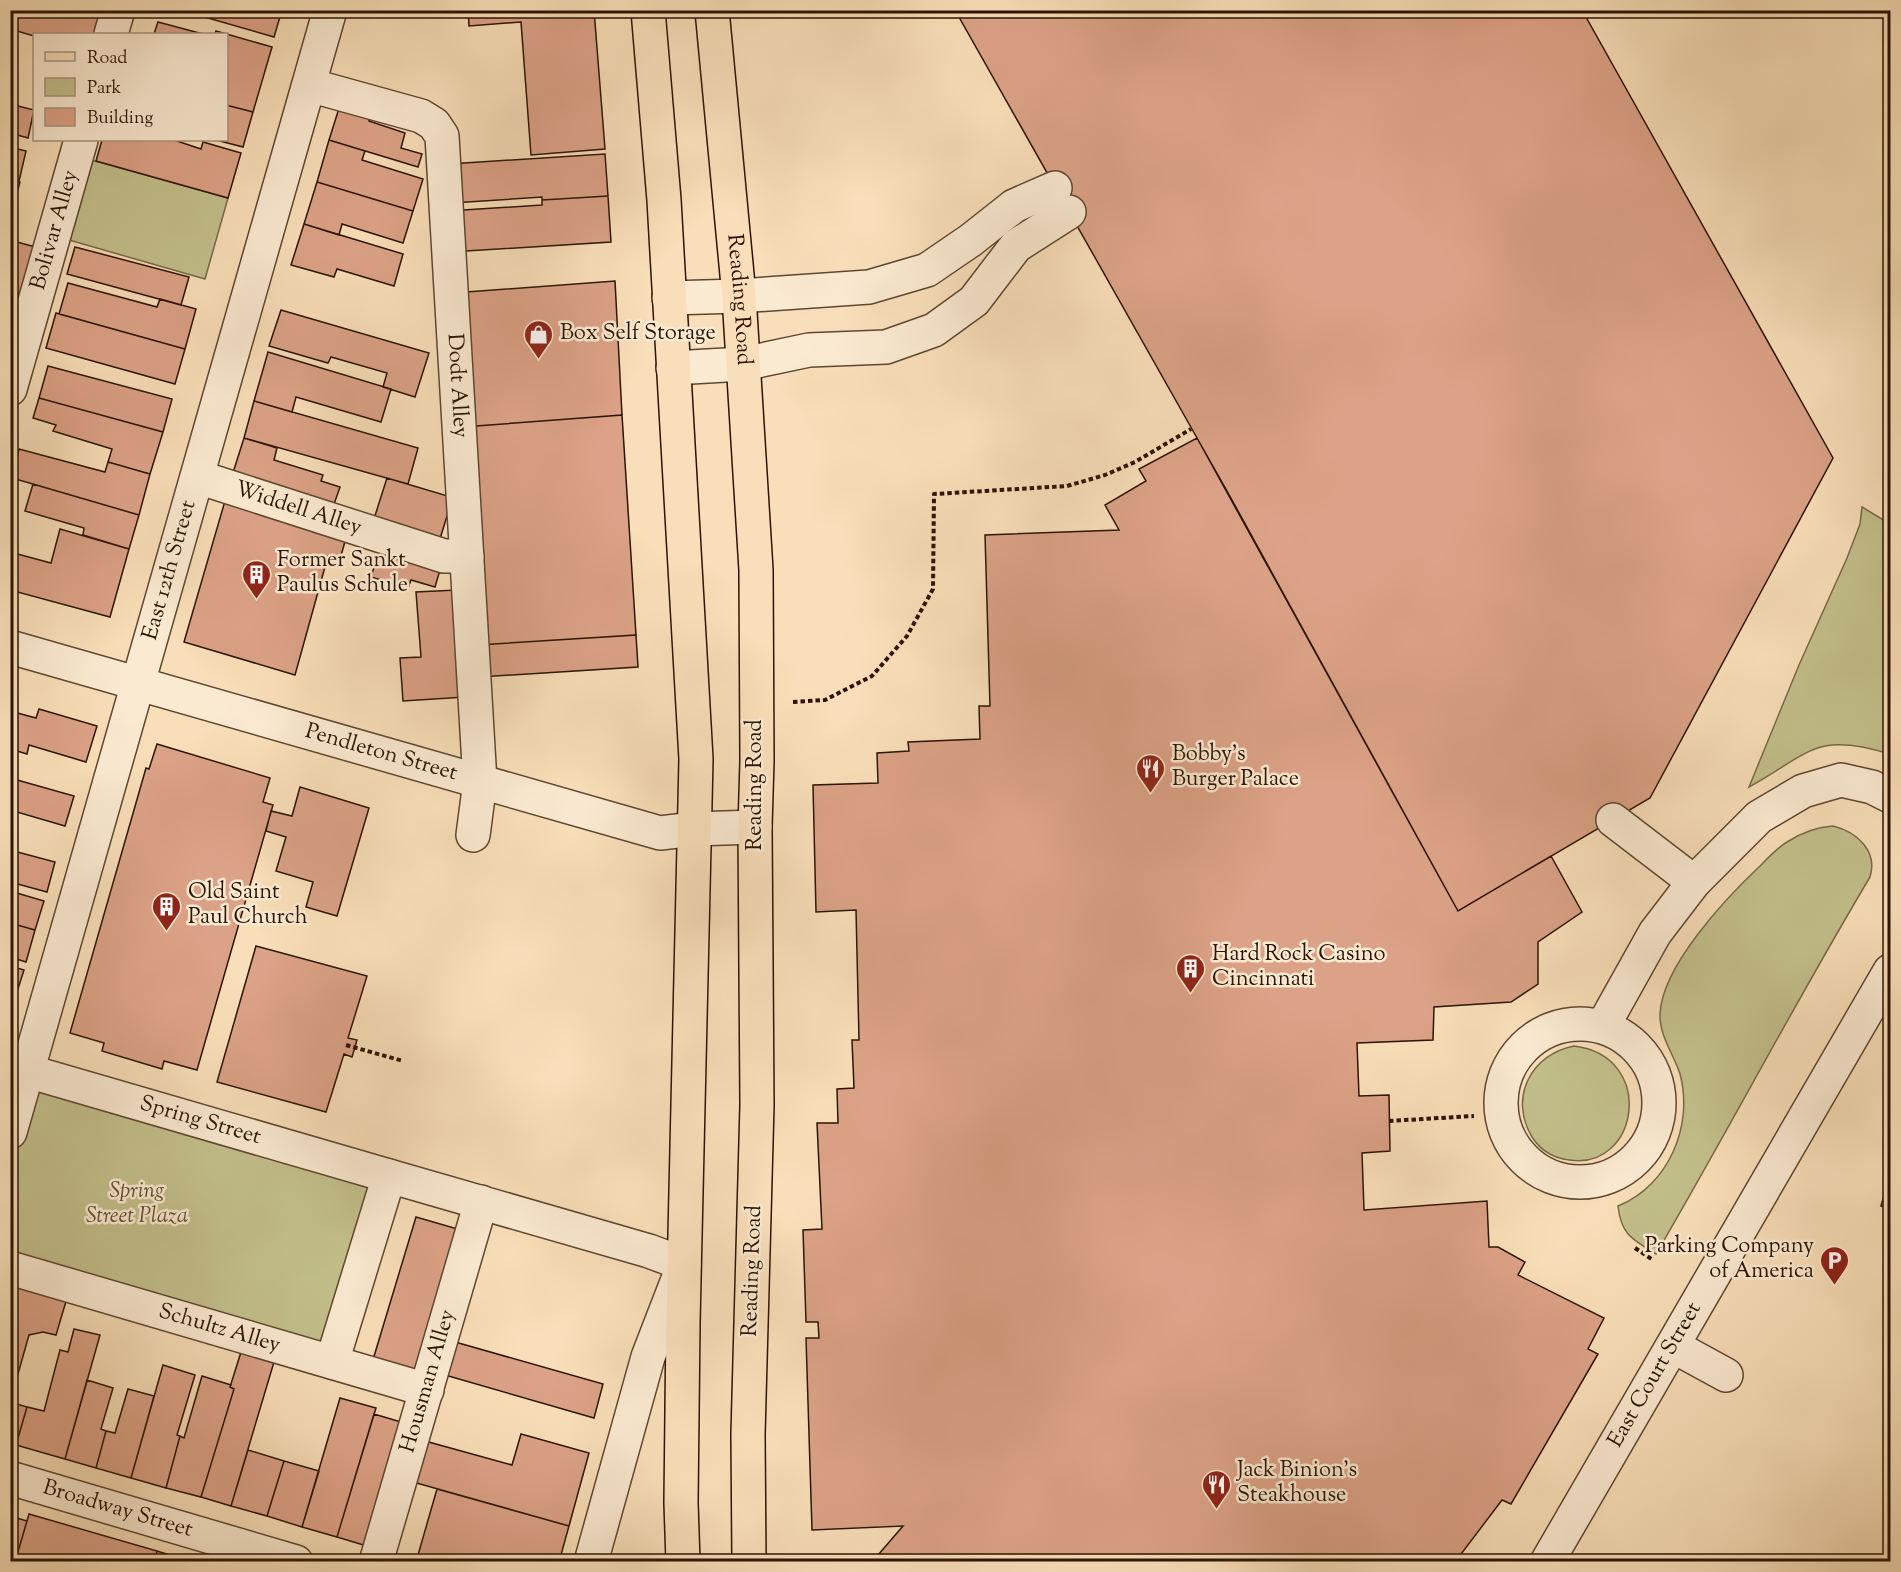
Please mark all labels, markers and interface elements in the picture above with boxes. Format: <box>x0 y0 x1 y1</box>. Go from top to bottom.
legend <box>33 33 228 141</box>
text: Road <box>87 46 127 72</box>
text: Park <box>87 76 122 102</box>
text: Building <box>87 106 153 132</box>
street label: Bolivar Alley <box>23 167 88 294</box>
street label: Reading Road <box>717 233 759 366</box>
shop icon: Box Self Storage <box>523 318 555 360</box>
place label: Box Self Storage <box>560 318 716 350</box>
street label: Dodt Alley <box>438 332 476 439</box>
street label: Widdell Alley <box>230 474 366 544</box>
street label: East 12th Street <box>135 496 205 644</box>
place label: Former Sankt Paulus Schule <box>277 545 408 602</box>
building icon: Former Sankt Paulus Schule <box>240 558 272 600</box>
street label: Pendleton Street <box>301 716 462 790</box>
street label: Reading Road <box>740 719 772 851</box>
place label: Bobby’s Burger Palace <box>1172 739 1299 796</box>
restaurant icon: Bobby’s Burger Palace <box>1135 752 1167 794</box>
place label: Old Saint Paul Church <box>188 877 308 934</box>
building icon: Old Saint Paul Church <box>151 890 183 932</box>
place label: Hard Rock Casino Cincinnati <box>1212 939 1386 996</box>
building icon: Hard Rock Casino Cincinnati <box>1175 952 1207 994</box>
street label: Spring Street <box>136 1088 265 1154</box>
park label: Spring Street Plaza <box>86 1176 188 1233</box>
street label: Reading Road <box>735 1205 771 1337</box>
place label: Parking Company of America <box>1645 1231 1814 1288</box>
parking icon: Parking Company of America <box>1819 1244 1851 1286</box>
street label: Schultz Alley <box>154 1296 284 1362</box>
street label: East Court Street <box>1601 1296 1711 1454</box>
street label: Housman Alley <box>393 1306 465 1457</box>
place label: Jack Binion’s Steakhouse <box>1236 1455 1357 1512</box>
restaurant icon: Jack Binion’s Steakhouse <box>1200 1468 1232 1510</box>
street label: Broadway Street <box>39 1472 197 1547</box>

